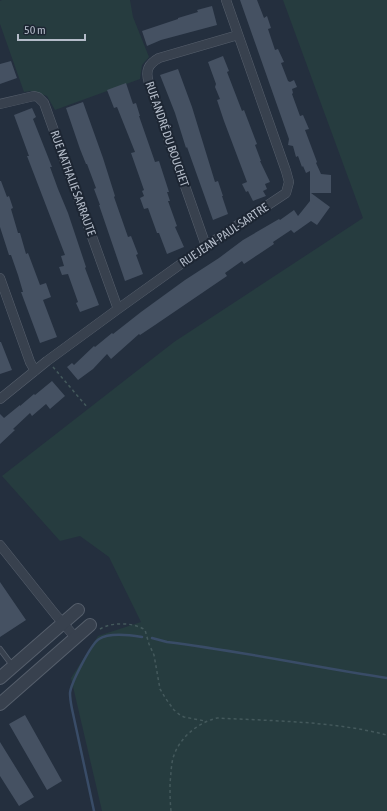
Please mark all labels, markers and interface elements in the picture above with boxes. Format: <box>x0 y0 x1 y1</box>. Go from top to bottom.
scale bar <box>18 16 85 42</box>
text: 50 m <box>24 23 46 37</box>
street label: RUE ANDRÉ DU BOUCHET <box>142 80 192 189</box>
street label: RUE NATHALIE SARRAUTE <box>47 128 99 238</box>
street label: RUE JEAN-PAUL-SARTRE <box>177 200 271 270</box>

